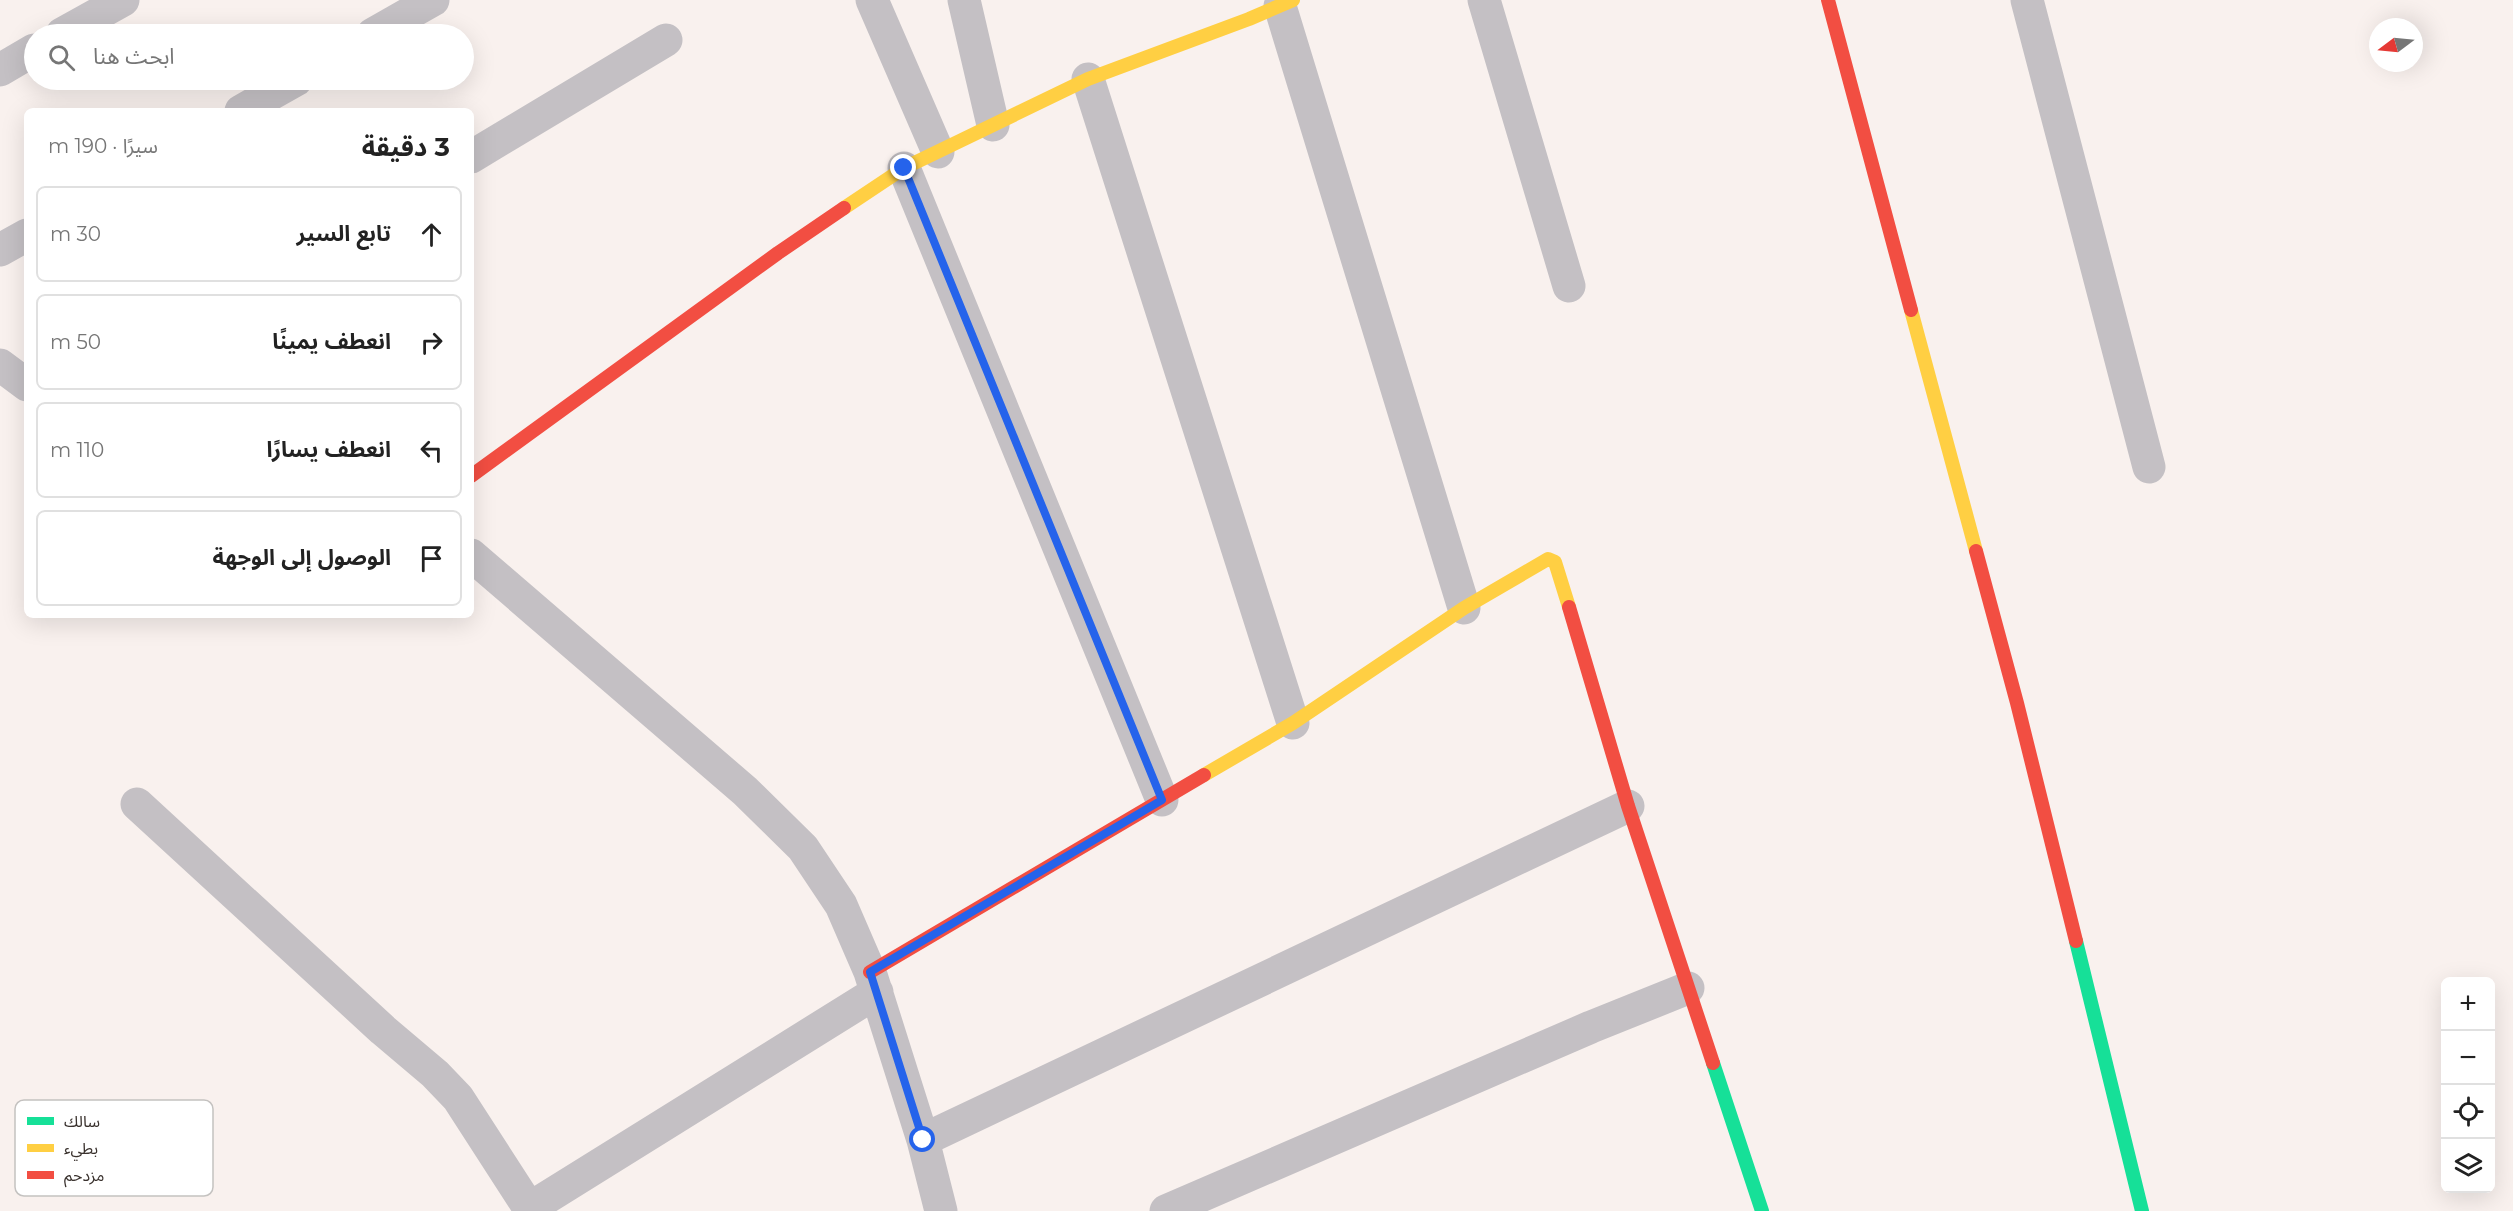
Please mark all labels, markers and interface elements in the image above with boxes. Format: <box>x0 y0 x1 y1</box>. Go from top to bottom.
north arrow <box>2369 18 2423 72</box>
search box <box>24 24 474 90</box>
icon: search <box>45 41 78 74</box>
text: ابحث هنا <box>93 43 175 70</box>
text: 3 دقيقة <box>362 131 450 163</box>
text: سيرًا · 190 m <box>48 134 158 158</box>
route end <box>890 154 916 180</box>
icon: ahead <box>415 218 448 251</box>
text: تابع السير <box>297 220 391 247</box>
text: 30 m <box>50 222 101 246</box>
icon: right <box>415 326 448 359</box>
text: انعطف يمينًا <box>272 328 391 355</box>
text: 50 m <box>50 330 101 354</box>
icon: left <box>415 434 448 467</box>
text: انعطف يسارًا <box>267 436 391 463</box>
text: 110 m <box>50 438 104 462</box>
icon: arrive <box>415 542 448 575</box>
text: الوصول إلى الوجهة <box>212 544 391 571</box>
map controls <box>2441 977 2495 1193</box>
button: + <box>2441 977 2495 1031</box>
button: − <box>2441 1031 2495 1085</box>
button: locate <box>2441 1085 2495 1139</box>
legend <box>15 1100 213 1196</box>
text: سالك <box>64 1112 100 1131</box>
route start <box>909 1126 935 1152</box>
text: بطيء <box>64 1139 98 1161</box>
button: layers <box>2441 1139 2495 1193</box>
text: مزدحم <box>64 1166 104 1188</box>

